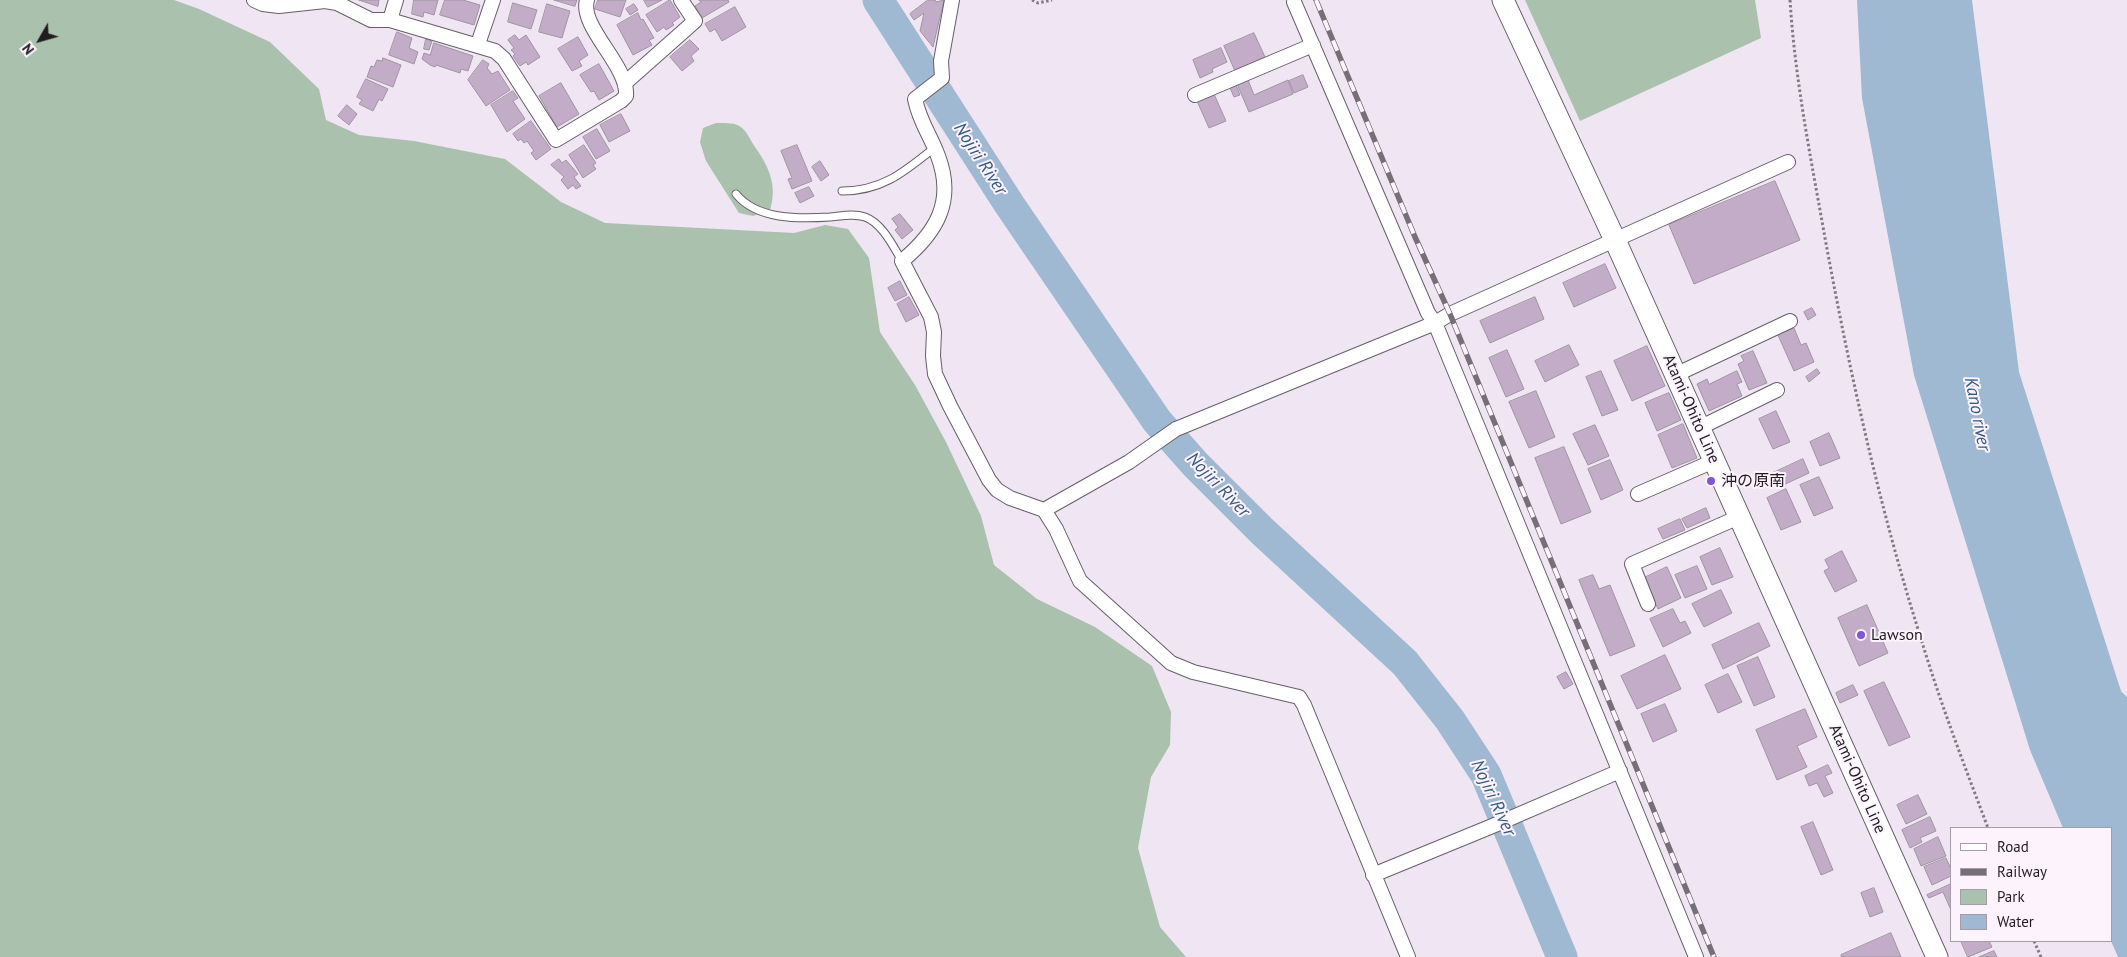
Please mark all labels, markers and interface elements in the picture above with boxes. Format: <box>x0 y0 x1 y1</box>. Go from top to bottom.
north arrow <box>15 15 65 65</box>
text: N <box>18 40 38 58</box>
water label: Nojiri River <box>949 119 1011 199</box>
street label: Atami-Ohito Line <box>1658 352 1724 466</box>
water label: Kano river <box>1959 375 1995 453</box>
water label: Nojiri River <box>1182 448 1254 522</box>
place label: 沖の原南 <box>1721 471 1785 491</box>
marker: 沖の原南 <box>1705 475 1717 487</box>
place label: Lawson <box>1871 625 1923 645</box>
marker: Lawson <box>1855 629 1867 641</box>
street label: Atami-Ohito Line <box>1824 722 1890 836</box>
water label: Nojiri River <box>1466 756 1520 840</box>
legend <box>1950 827 2112 942</box>
text: Road <box>1997 837 2029 856</box>
text: Railway <box>1997 862 2047 881</box>
text: Park <box>1997 887 2025 906</box>
text: Water <box>1997 912 2034 931</box>

